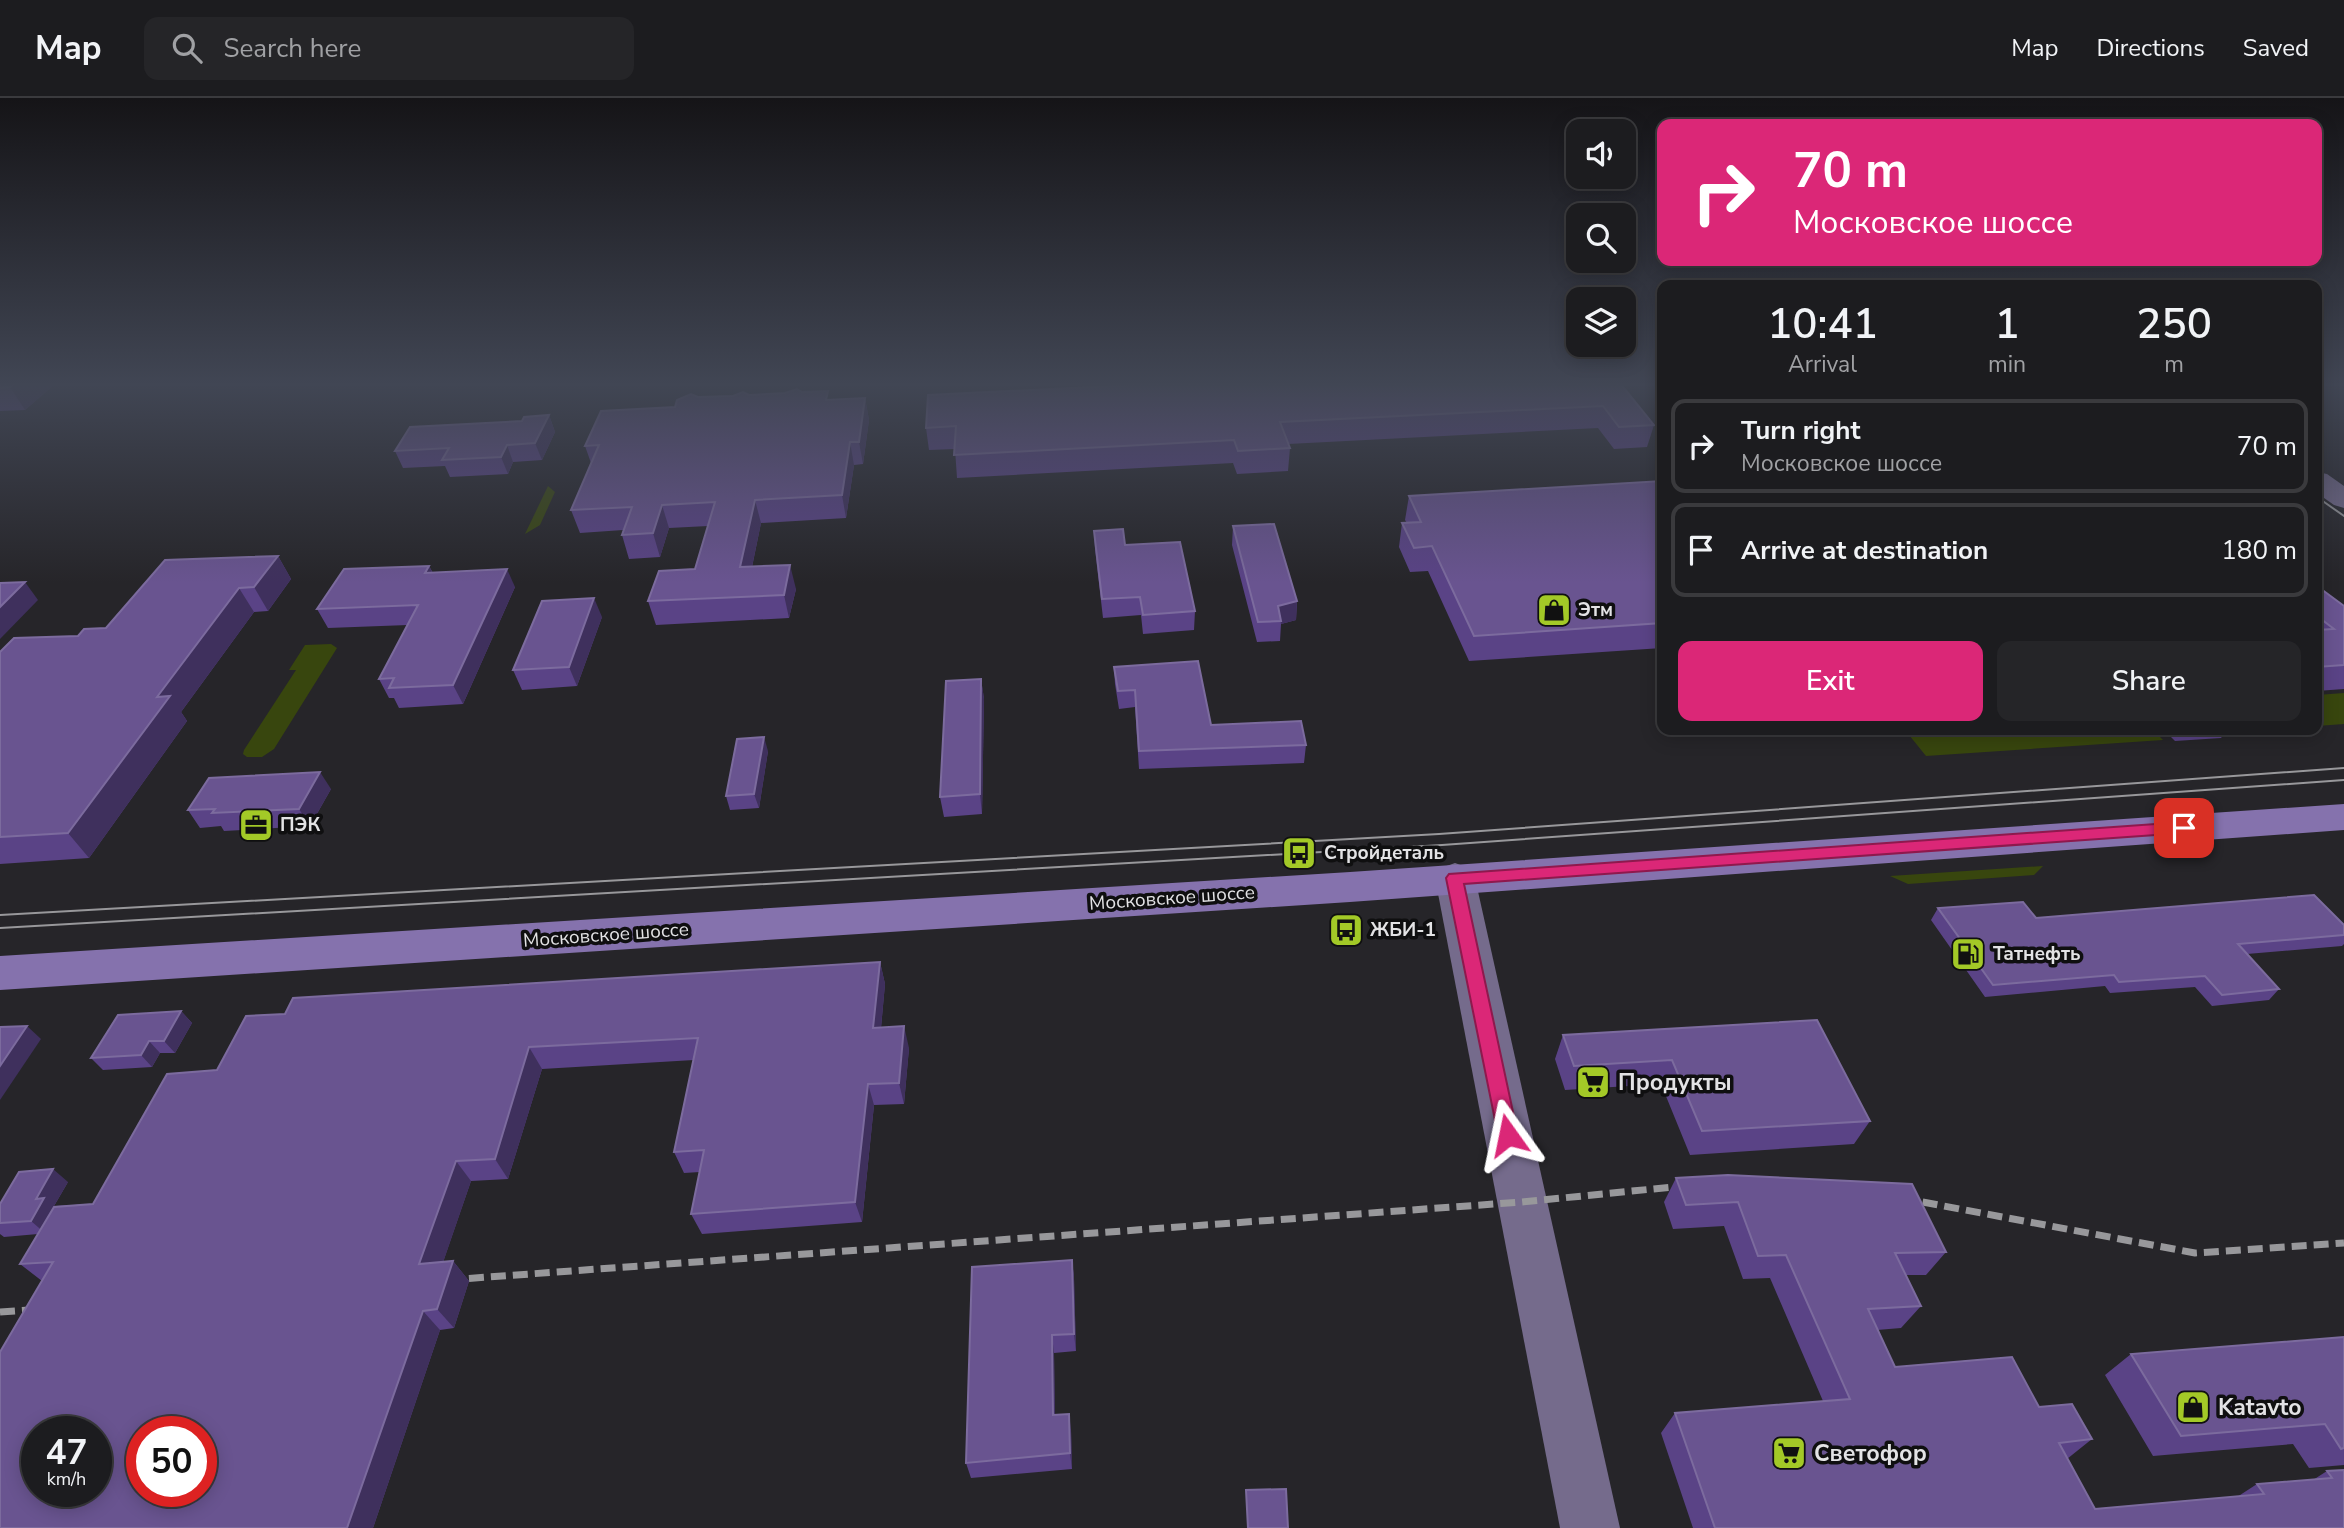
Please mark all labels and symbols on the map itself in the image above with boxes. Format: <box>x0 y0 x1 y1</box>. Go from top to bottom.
shop icon: Этм <box>1535 591 1573 629</box>
place label: Этм <box>1578 597 1613 623</box>
pin <box>2154 798 2214 858</box>
office icon: ПЭК <box>237 806 275 844</box>
place label: ПЭК <box>280 812 320 838</box>
bus stop icon: Стройдеталь <box>1280 834 1318 872</box>
place label: Стройдеталь <box>1324 840 1444 866</box>
street label: Московское шоссе <box>1088 879 1256 917</box>
bus stop icon: ЖБИ-1 <box>1327 911 1365 949</box>
street label: Московское шоссе <box>522 916 690 954</box>
place label: ЖБИ-1 <box>1370 917 1436 943</box>
fuel station icon: Татнефть <box>1949 935 1987 973</box>
place label: Татнефть <box>1993 941 2081 967</box>
supermarket icon: Продукты <box>1574 1063 1612 1101</box>
place label: Продукты <box>1618 1067 1732 1098</box>
position arrow <box>1471 1098 1545 1172</box>
shop icon: Katavto <box>2174 1388 2212 1426</box>
place label: Katavto <box>2218 1392 2302 1423</box>
speed limit sign: 50 <box>126 1416 217 1507</box>
supermarket icon: Светофор <box>1770 1434 1808 1472</box>
place label: Светофор <box>1814 1438 1927 1469</box>

